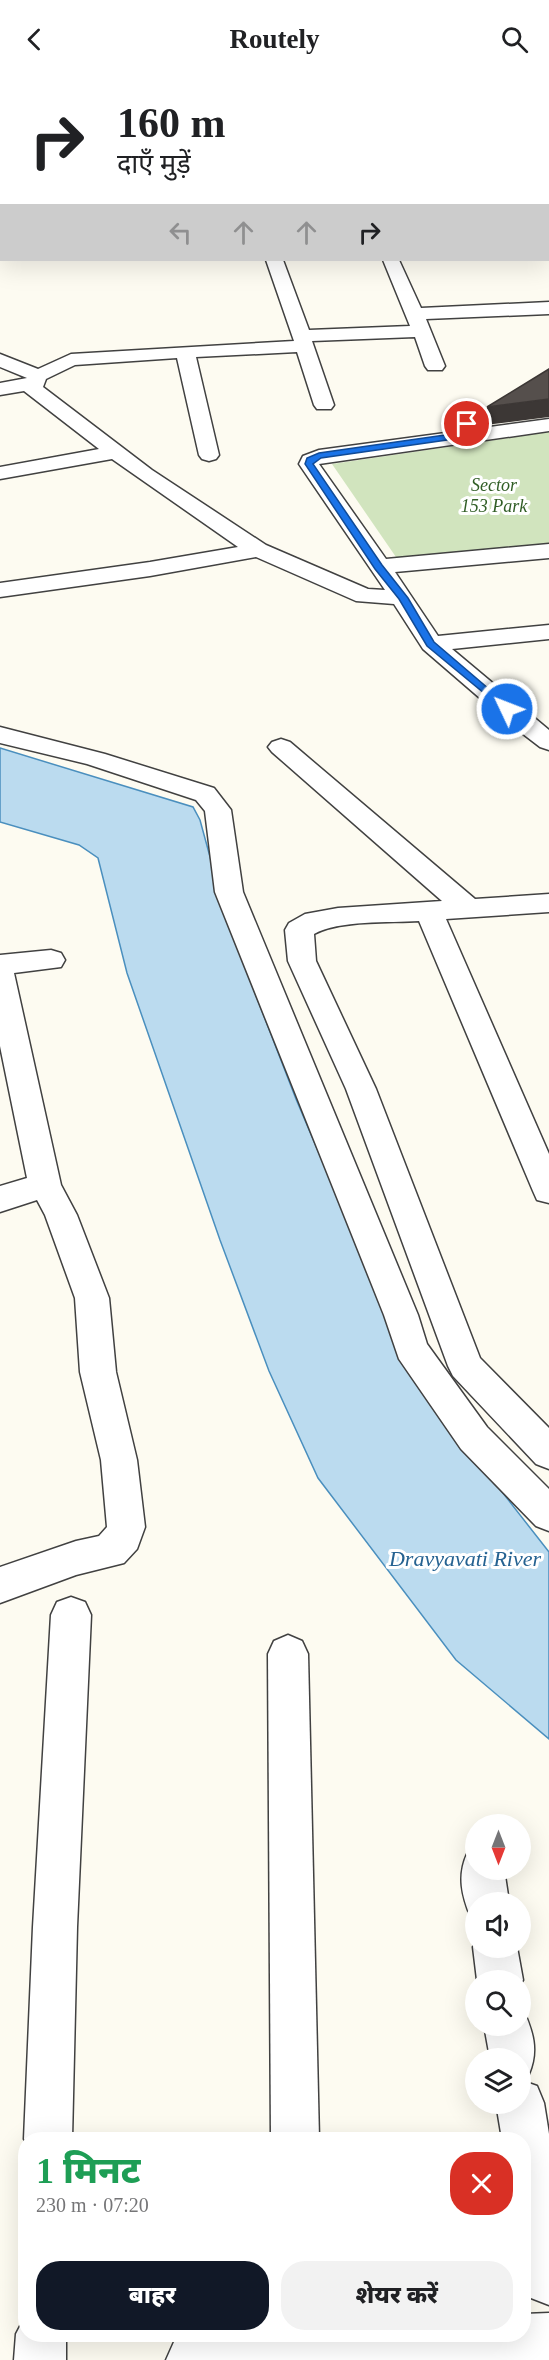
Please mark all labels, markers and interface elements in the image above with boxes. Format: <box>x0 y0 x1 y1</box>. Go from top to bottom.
icon: back <box>18 23 51 56</box>
icon: search <box>498 23 531 56</box>
text: Routely <box>230 24 320 54</box>
text: 160 m <box>117 100 226 146</box>
icon: right <box>18 102 96 180</box>
text: दाएँ मुड़ें <box>117 149 191 179</box>
icon: left <box>164 216 197 249</box>
icon: ahead <box>227 216 260 249</box>
icon: ahead <box>290 216 323 249</box>
icon: right <box>353 216 386 249</box>
pin <box>441 398 492 449</box>
icon: arrive <box>450 407 483 440</box>
park label: Sector 153 Park <box>461 475 528 516</box>
position arrow <box>475 677 539 741</box>
water label: Dravyavati River <box>388 1546 541 1571</box>
north arrow <box>465 1814 531 1880</box>
map controls <box>465 1814 531 2114</box>
button: sound <box>465 1892 531 1958</box>
button: search <box>465 1970 531 2036</box>
button: layers <box>465 2048 531 2114</box>
text: 1 मिनट <box>36 2151 141 2191</box>
button: close <box>450 2152 513 2215</box>
text: 230 m · 07:20 <box>36 2194 149 2216</box>
button: बाहर <box>36 2261 269 2330</box>
button: शेयर करें <box>281 2261 513 2330</box>

